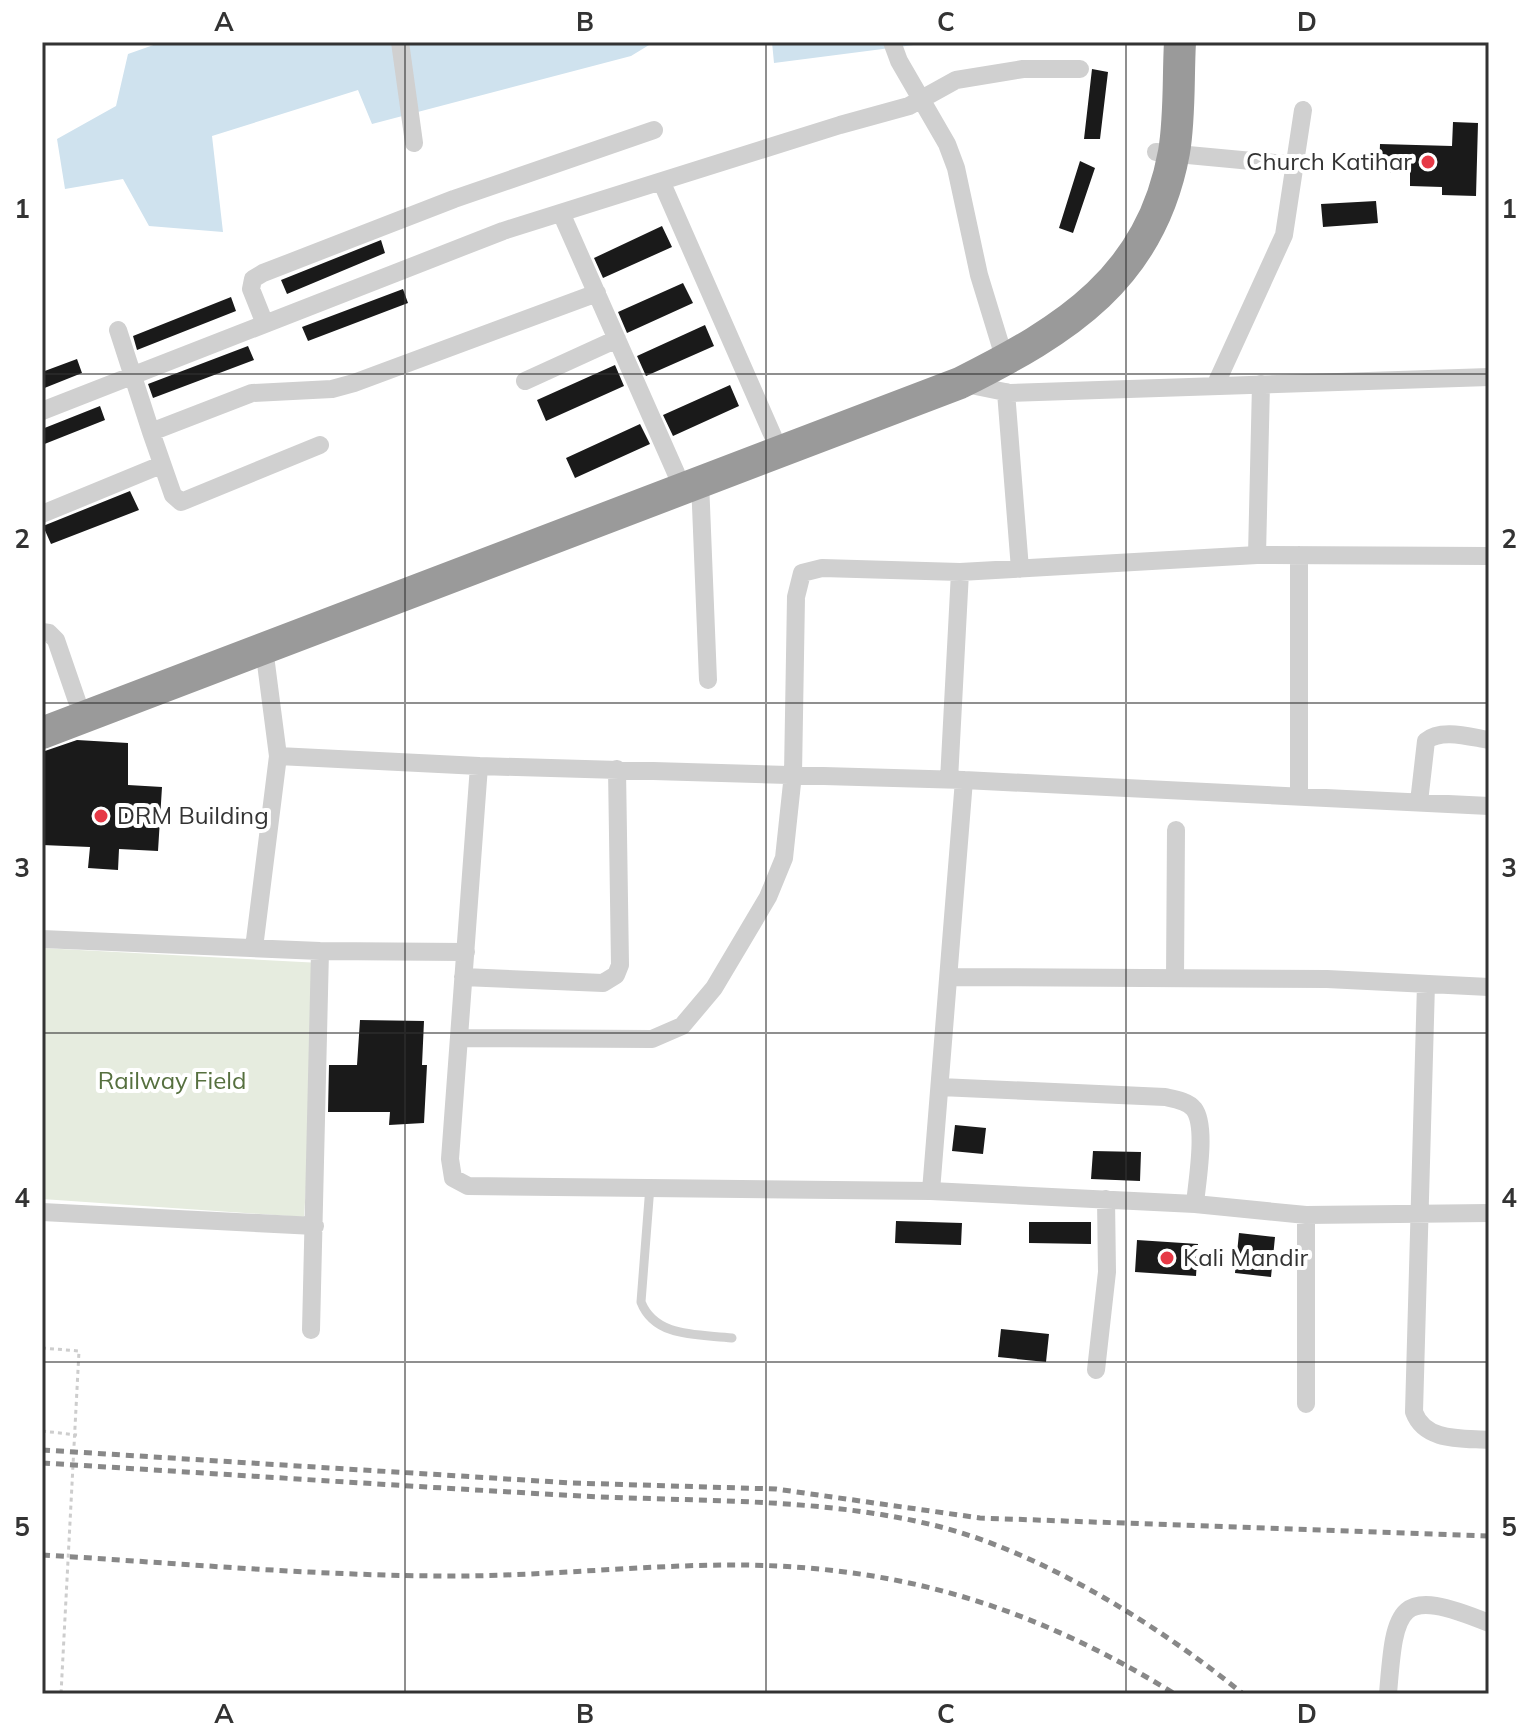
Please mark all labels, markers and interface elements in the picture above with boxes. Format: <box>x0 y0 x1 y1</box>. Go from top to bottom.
text: A <box>214 5 234 38</box>
text: B <box>576 5 594 38</box>
text: C <box>937 5 955 38</box>
text: D <box>1297 5 1317 38</box>
place label: Church Katihar <box>1246 146 1412 176</box>
marker: Church Katihar <box>1419 153 1437 171</box>
text: 1 <box>14 192 30 225</box>
text: 1 <box>1501 192 1517 225</box>
text: 2 <box>14 522 30 555</box>
text: 2 <box>1501 522 1517 555</box>
place label: DRM Building <box>117 800 269 830</box>
marker: DRM Building <box>92 807 110 825</box>
text: 3 <box>14 851 30 884</box>
text: 3 <box>1501 851 1517 884</box>
park label: Railway Field <box>98 1065 246 1095</box>
text: 4 <box>14 1181 30 1214</box>
text: 4 <box>1501 1181 1517 1214</box>
place label: Kali Mandir <box>1183 1242 1308 1272</box>
marker: Kali Mandir <box>1158 1249 1176 1267</box>
text: 5 <box>14 1510 30 1543</box>
text: 5 <box>1501 1510 1517 1543</box>
text: A <box>214 1697 234 1730</box>
text: B <box>576 1697 594 1730</box>
text: C <box>937 1697 955 1730</box>
text: D <box>1297 1697 1317 1730</box>

